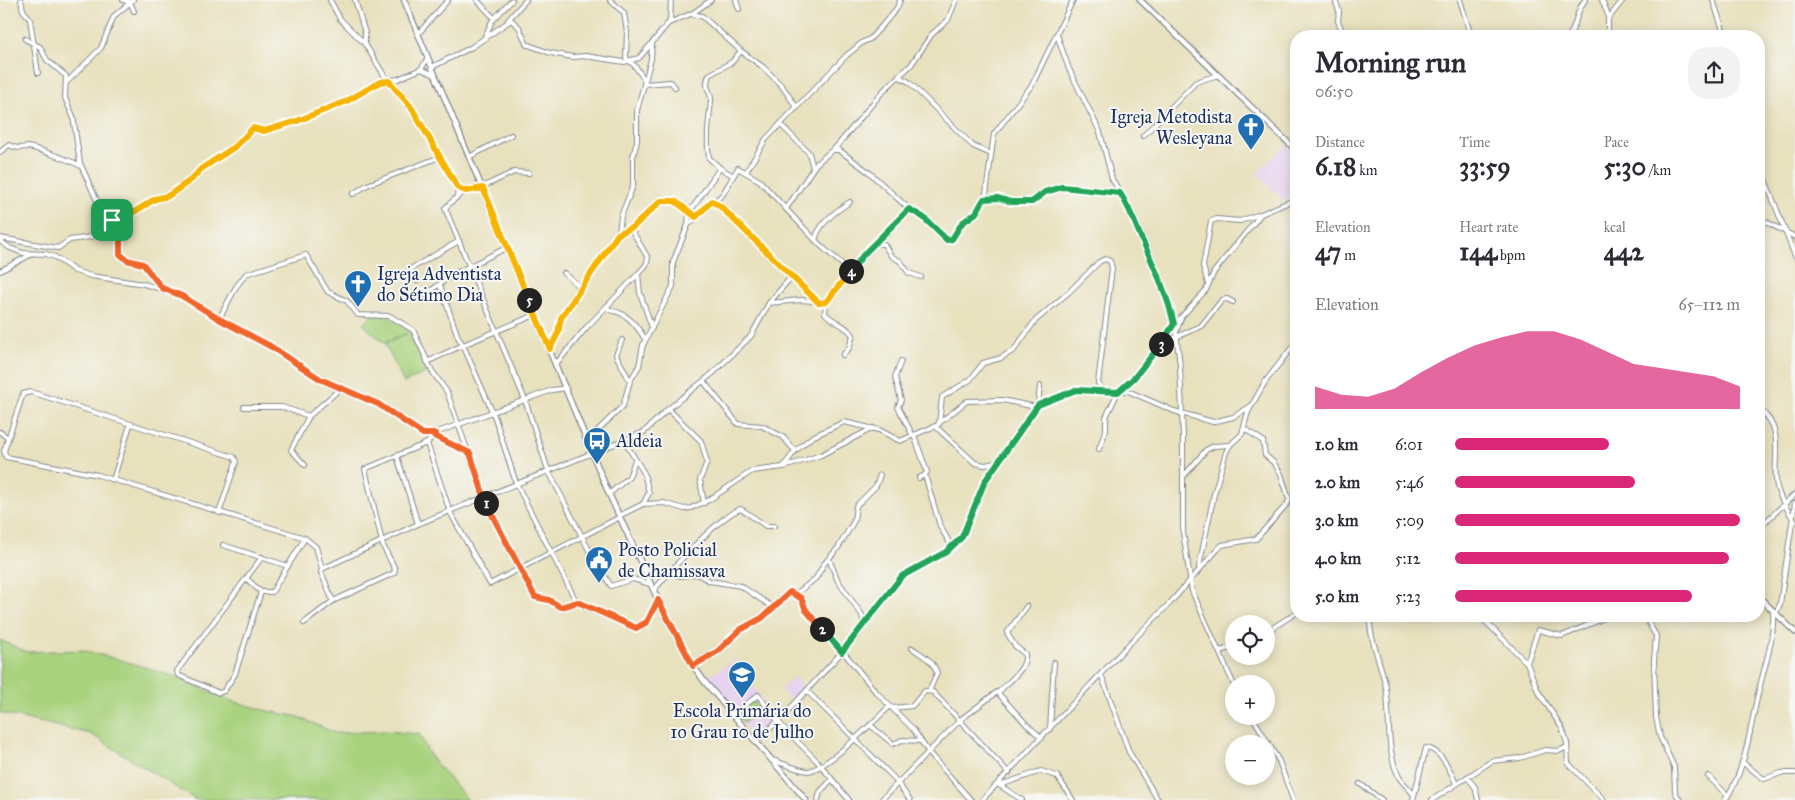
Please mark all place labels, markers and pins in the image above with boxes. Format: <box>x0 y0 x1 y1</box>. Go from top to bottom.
place label: Igreja Metodista Wesleyana <box>1110 106 1232 149</box>
church icon: Igreja Metodista Wesleyana <box>1236 112 1266 151</box>
pin <box>91 199 133 241</box>
pin: 4 <box>838 258 864 284</box>
place label: Igreja Adventista do Sétimo Dia <box>377 263 502 306</box>
church icon: Igreja Adventista do Sétimo Dia <box>343 269 373 308</box>
pin: 5 <box>516 288 542 312</box>
pin: 3 <box>1148 332 1174 356</box>
bus stop icon: Aldeia <box>582 426 612 465</box>
place label: Aldeia <box>615 430 662 452</box>
pin: 1 <box>474 490 498 516</box>
place label: Posto Policial de Chamissava <box>618 539 726 582</box>
public building icon: Posto Policial de Chamissava <box>584 545 614 584</box>
pin: 2 <box>810 616 834 642</box>
school or university icon: Escola Primária do 1o Grau 10 de Julho <box>727 660 757 699</box>
place label: Escola Primária do 1o Grau 10 de Julho <box>670 700 814 744</box>

